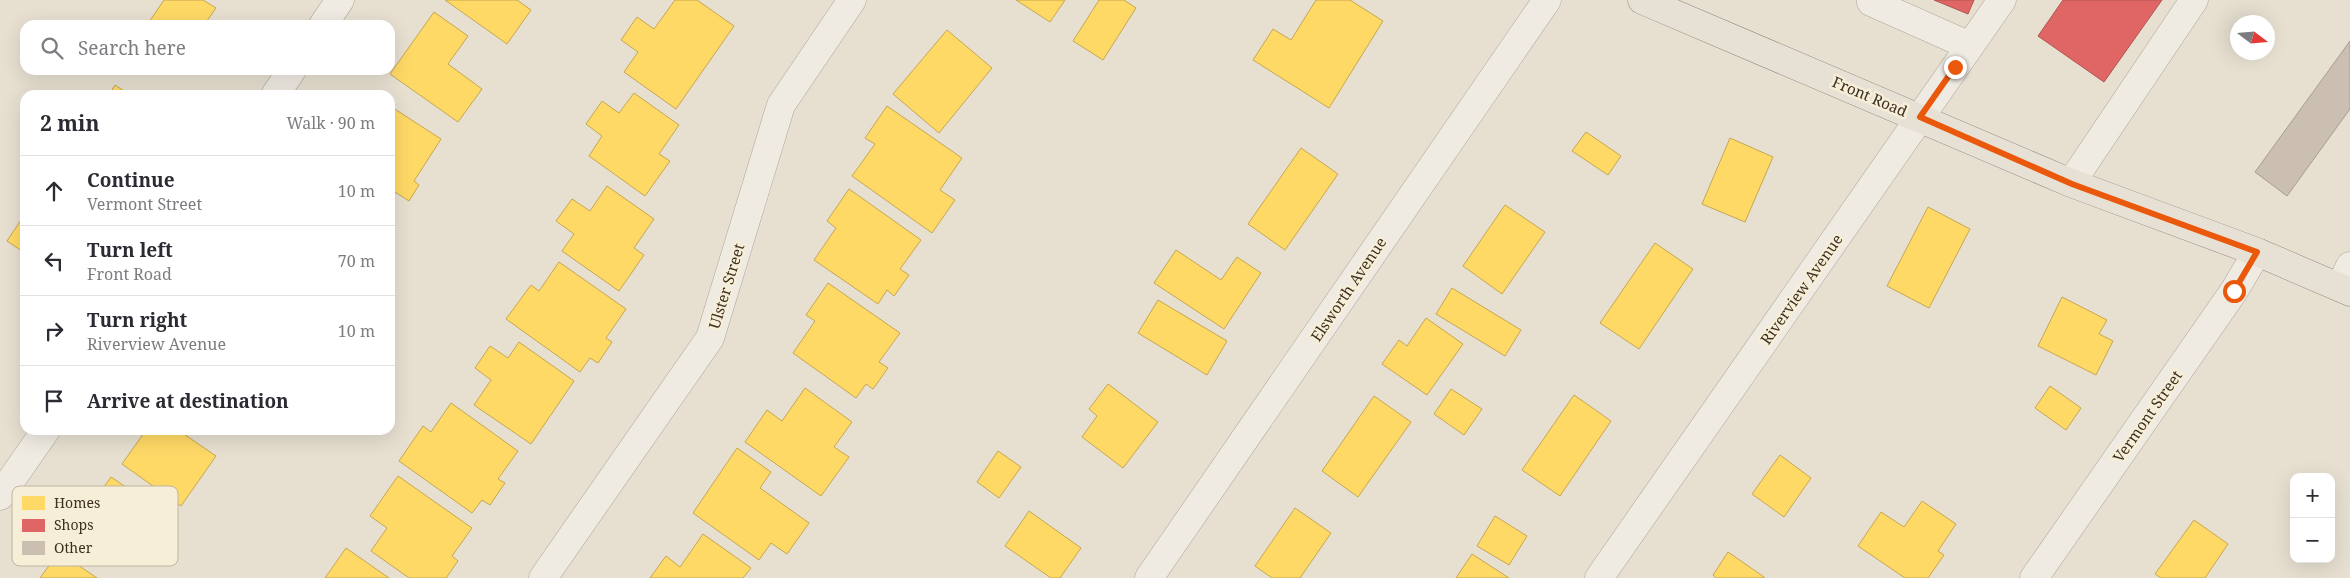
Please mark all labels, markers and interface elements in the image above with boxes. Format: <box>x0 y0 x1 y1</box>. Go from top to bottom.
north arrow <box>2230 15 2275 60</box>
search box <box>20 20 395 75</box>
icon: search <box>38 34 66 62</box>
text: Search here <box>78 35 186 61</box>
route end <box>1944 56 1967 79</box>
street label: Front Road <box>1829 71 1911 121</box>
text: 2 min <box>40 109 99 137</box>
text: Walk · 90 m <box>287 112 375 134</box>
text: Continue <box>87 167 175 193</box>
icon: ahead <box>40 177 68 205</box>
text: 10 m <box>338 180 375 202</box>
text: Vermont Street <box>87 193 202 215</box>
street label: Riverview Avenue <box>1755 230 1847 348</box>
street label: Elsworth Avenue <box>1306 233 1390 345</box>
text: Turn left <box>87 237 173 263</box>
street label: Ulster Street <box>704 241 748 331</box>
icon: left <box>40 247 68 275</box>
text: 70 m <box>338 250 375 272</box>
text: Front Road <box>87 263 172 285</box>
route start <box>2223 280 2246 303</box>
text: Turn right <box>87 307 187 333</box>
icon: right <box>40 317 68 345</box>
text: 10 m <box>338 320 375 342</box>
text: Riverview Avenue <box>87 333 226 355</box>
street label: Vermont Street <box>2108 366 2186 466</box>
icon: arrive <box>40 387 68 415</box>
text: Arrive at destination <box>87 388 289 414</box>
map controls <box>2290 473 2335 563</box>
button: + <box>2290 473 2335 518</box>
legend <box>12 486 178 566</box>
text: Homes <box>54 493 100 512</box>
text: Shops <box>54 515 94 534</box>
button: − <box>2290 518 2335 563</box>
text: Other <box>54 538 93 557</box>

